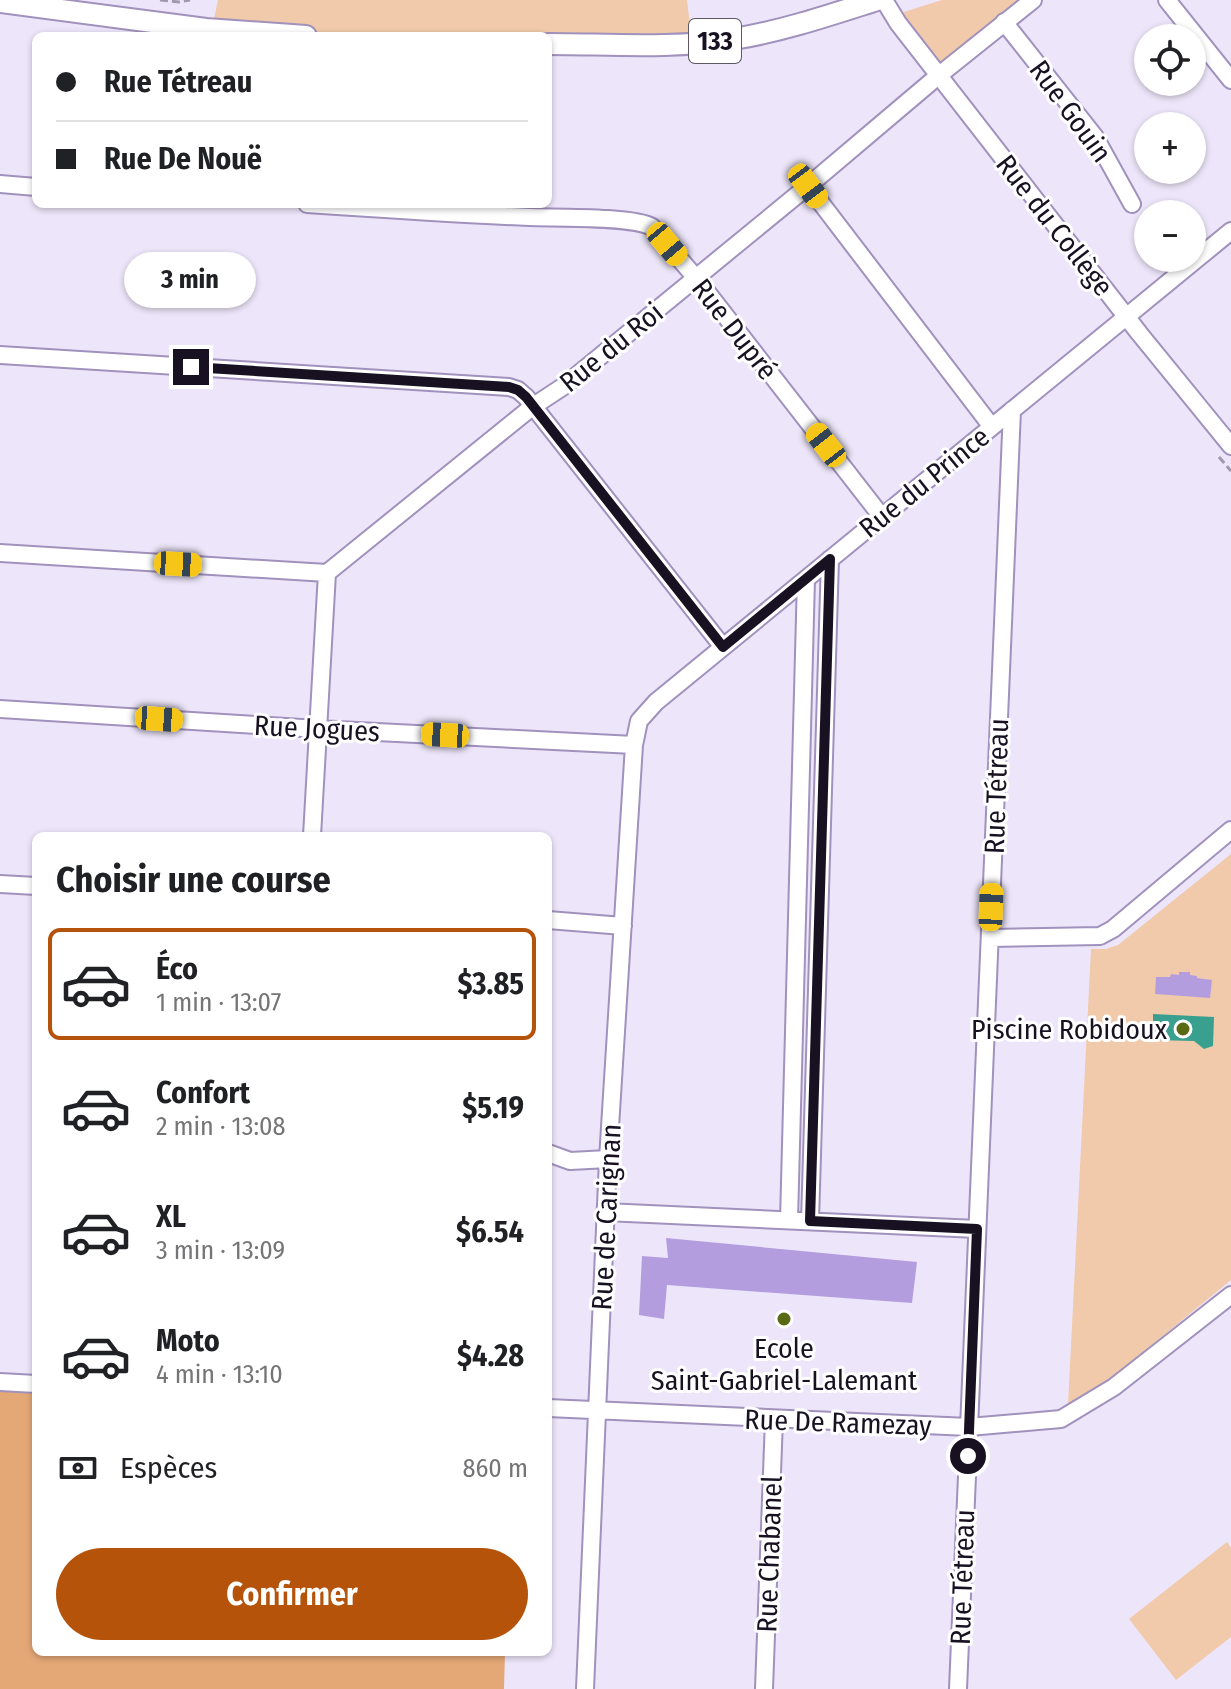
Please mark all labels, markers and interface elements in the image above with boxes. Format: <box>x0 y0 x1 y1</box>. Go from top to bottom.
road number: 133 <box>689 19 741 63</box>
map controls <box>1134 24 1206 272</box>
button: locate <box>1134 24 1206 96</box>
street label: Rue Gouin <box>1023 54 1118 169</box>
text: Rue Tétreau <box>104 64 252 100</box>
button: + <box>1134 112 1206 184</box>
text: Rue De Nouë <box>104 141 262 177</box>
street label: Rue du Collège <box>989 148 1120 302</box>
car <box>784 160 832 212</box>
button: − <box>1134 200 1206 272</box>
car <box>642 218 692 270</box>
callout: 3 min <box>125 251 257 307</box>
text: 3 min <box>161 264 219 295</box>
street label: Rue Dupré <box>685 272 784 386</box>
street label: Rue du Roi <box>553 296 670 399</box>
route end <box>173 349 209 385</box>
car <box>802 419 850 471</box>
street label: Rue du Prince <box>853 420 996 545</box>
car <box>153 551 203 577</box>
car <box>134 705 184 733</box>
street label: Rue Jogues <box>253 709 381 748</box>
street label: Rue Tétreau <box>978 718 1015 854</box>
car <box>420 722 470 748</box>
text: Choisir une course <box>56 858 331 902</box>
car <box>978 883 1004 931</box>
icon: car <box>60 948 132 1020</box>
text: Éco <box>156 951 198 987</box>
text: $3.85 <box>457 966 524 1002</box>
text: 1 min · 13:07 <box>156 987 281 1018</box>
place label: Piscine Robidoux <box>971 1013 1168 1046</box>
marker: Piscine Robidoux <box>1174 1020 1192 1038</box>
icon: car <box>60 1072 132 1144</box>
text: Confort <box>156 1075 250 1111</box>
text: $5.19 <box>462 1090 524 1126</box>
text: 2 min · 13:08 <box>156 1111 285 1142</box>
street label: Rue de Carignan <box>585 1123 628 1311</box>
icon: car <box>60 1196 132 1268</box>
text: XL <box>156 1199 186 1235</box>
text: $6.54 <box>456 1214 524 1250</box>
text: 3 min · 13:09 <box>156 1235 285 1266</box>
marker: Ecole Saint-Gabriel-Lalemant <box>775 1310 793 1328</box>
icon: car <box>60 1320 132 1392</box>
text: Moto <box>156 1323 220 1359</box>
place label: Ecole Saint-Gabriel-Lalemant <box>651 1332 918 1397</box>
text: $4.28 <box>457 1338 524 1374</box>
text: 4 min · 13:10 <box>156 1359 283 1390</box>
street label: Rue De Ramezay <box>744 1403 933 1442</box>
route start <box>950 1438 986 1474</box>
icon: cash <box>56 1446 100 1490</box>
text: Espèces <box>120 1450 217 1486</box>
text: 860 m <box>462 1453 528 1484</box>
street label: Rue Chabanel <box>750 1475 789 1633</box>
street label: Rue Tétreau <box>944 1509 981 1645</box>
button: Confirmer <box>56 1548 528 1640</box>

